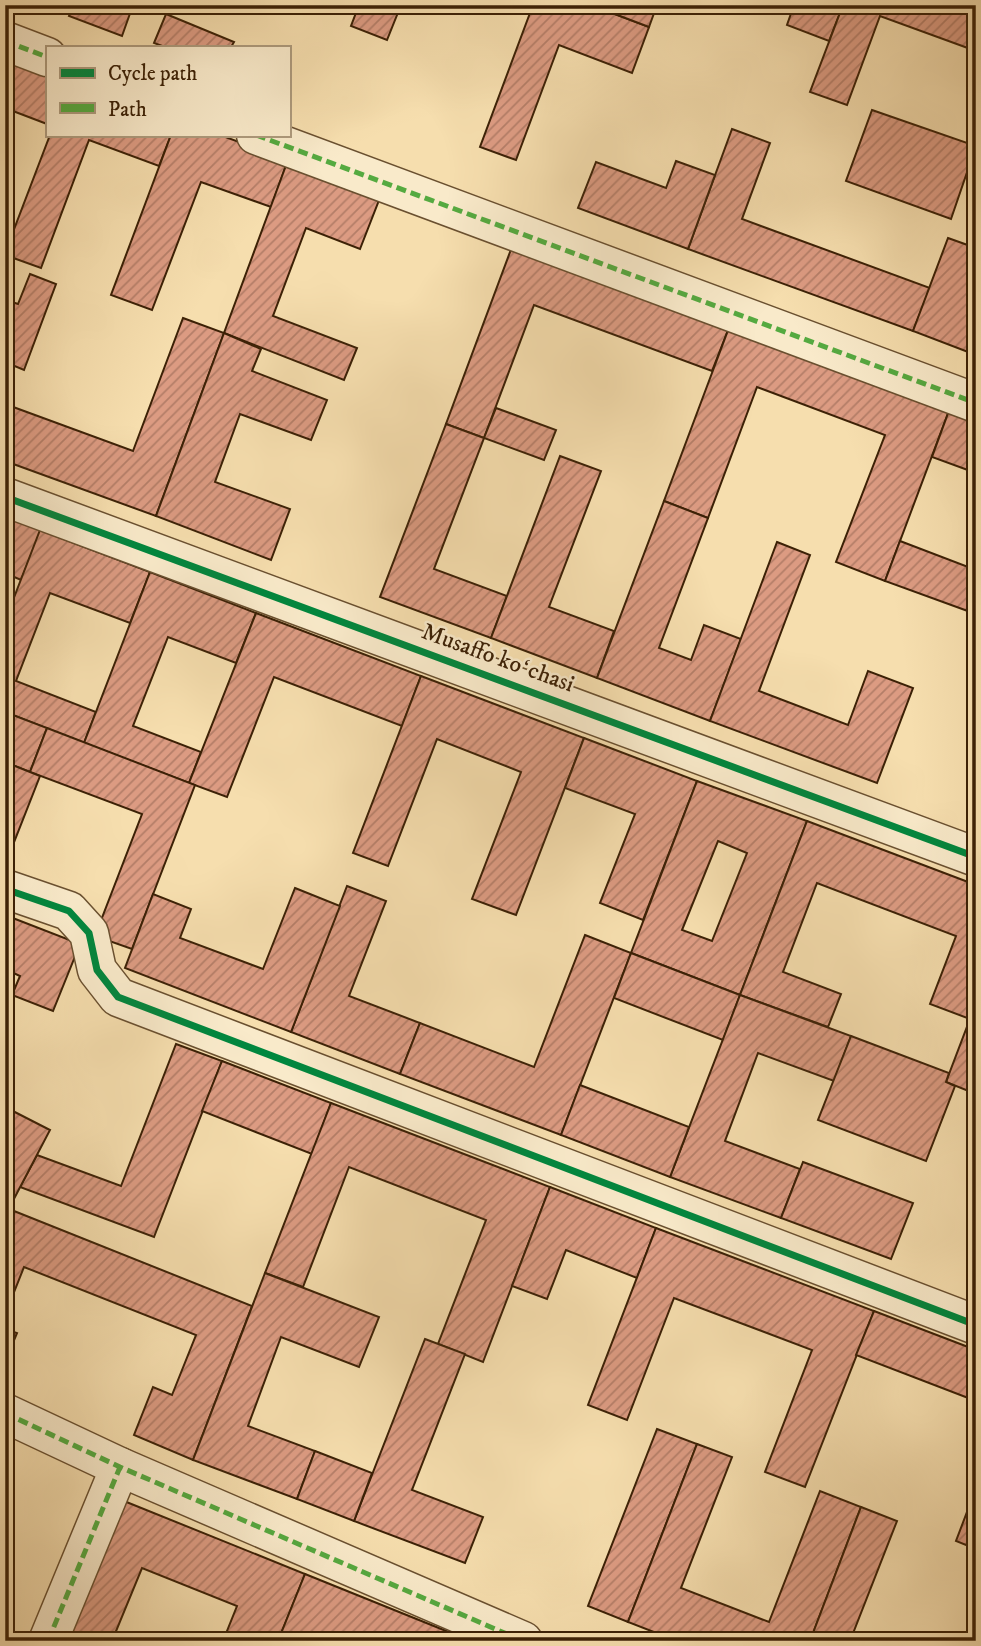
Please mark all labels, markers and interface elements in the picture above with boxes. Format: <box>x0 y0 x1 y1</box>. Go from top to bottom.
legend <box>46 46 290 136</box>
text: Cycle path <box>108 61 197 87</box>
text: Path <box>108 97 147 123</box>
street label: Musaffo koʻchasi <box>418 617 578 699</box>

